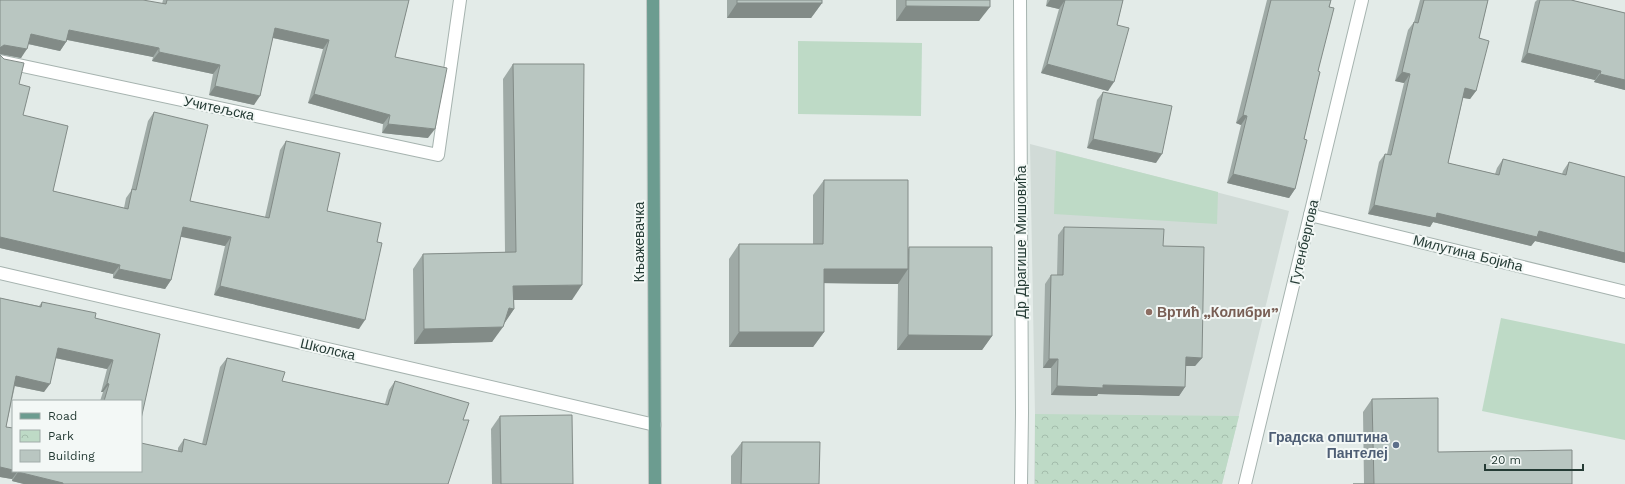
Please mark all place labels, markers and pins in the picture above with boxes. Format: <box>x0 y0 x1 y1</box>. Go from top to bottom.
place label: Вртић „Колибри” <box>1157 304 1279 320</box>
marker: Вртић „Колибри” <box>1144 307 1154 317</box>
place label: Градска општина Пантелеј <box>1269 429 1388 461</box>
marker: Градска општина Пантелеј <box>1391 440 1401 450</box>

